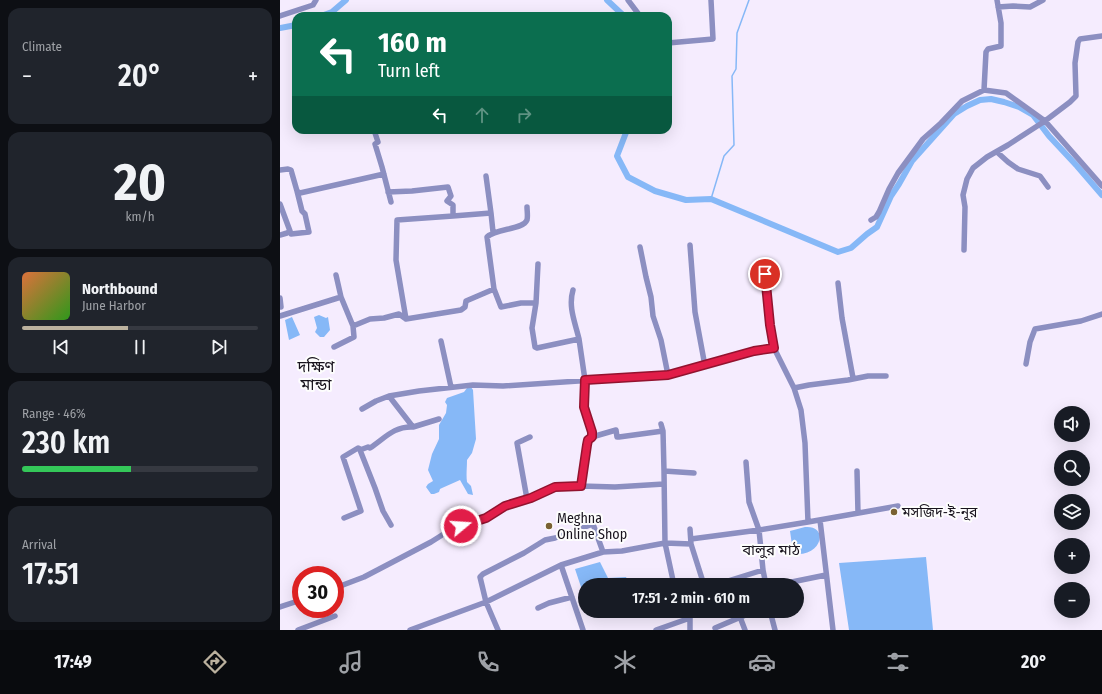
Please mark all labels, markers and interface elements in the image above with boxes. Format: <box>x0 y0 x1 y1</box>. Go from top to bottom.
text: 160 m <box>378 26 447 59</box>
icon: left <box>312 28 364 80</box>
text: Climate <box>22 39 62 54</box>
text: 20° <box>118 58 162 94</box>
text: Turn left <box>378 60 440 82</box>
text: − <box>22 63 32 90</box>
text: + <box>248 63 258 90</box>
icon: left <box>429 104 451 126</box>
icon: ahead <box>471 104 493 126</box>
icon: right <box>513 104 535 126</box>
text: 20 <box>114 151 166 214</box>
text: km/h <box>126 209 155 224</box>
pin <box>748 257 782 291</box>
icon: arrive <box>754 263 776 285</box>
text: Northbound <box>82 280 158 298</box>
text: June Harbor <box>82 298 146 313</box>
icon: previous <box>50 336 72 358</box>
icon: pause <box>129 336 151 358</box>
icon: next <box>208 336 230 358</box>
district label: দক্ষিণ মান্ডা <box>297 357 335 394</box>
text: Range · 46% <box>22 406 86 421</box>
map controls <box>1054 406 1090 618</box>
button: sound <box>1054 406 1090 442</box>
text: 230 km <box>22 425 110 461</box>
button: search <box>1054 450 1090 486</box>
button: layers <box>1054 494 1090 530</box>
place label: মসজিদ-ই-নূর <box>901 504 978 521</box>
position arrow <box>440 505 482 547</box>
marker: মসজিদ-ই-নূর <box>889 507 899 517</box>
place label: Meghna Online Shop <box>557 510 627 543</box>
marker: Meghna Online Shop <box>544 521 554 531</box>
text: Arrival <box>22 537 56 552</box>
button: + <box>1054 538 1090 574</box>
district label: বালুর মাঠ <box>741 541 801 559</box>
text: 17:51 <box>22 556 79 592</box>
speed limit sign: 30 <box>292 566 344 618</box>
button: − <box>1054 582 1090 618</box>
text: 17:51 · 2 min · 610 m <box>632 589 750 607</box>
icon: directions <box>201 648 229 676</box>
icon: music <box>337 648 365 676</box>
icon: phone <box>474 648 502 676</box>
icon: climate <box>611 648 639 676</box>
icon: car <box>748 648 776 676</box>
icon: filters <box>884 648 912 676</box>
text: 17:49 <box>54 651 92 673</box>
text: 20° <box>1021 651 1048 673</box>

